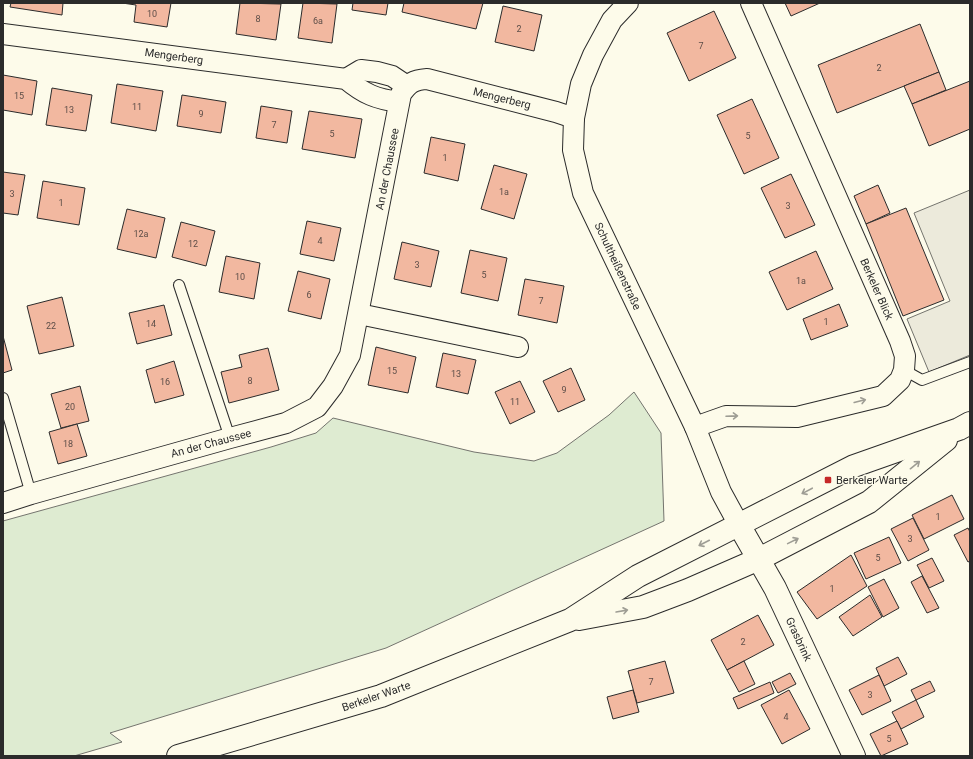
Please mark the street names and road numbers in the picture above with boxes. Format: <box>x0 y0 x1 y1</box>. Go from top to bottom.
street label: Mengerberg <box>144 46 204 67</box>
street label: Mengerberg <box>472 85 532 112</box>
street label: An der Chaussee <box>373 127 402 211</box>
street label: Schultheißenstraße <box>592 220 644 312</box>
street label: Berkeler Blick <box>857 256 896 322</box>
street label: An der Chaussee <box>169 426 253 460</box>
street label: Grasbrink <box>783 615 815 664</box>
street label: Berkeler Warte <box>340 679 412 714</box>

